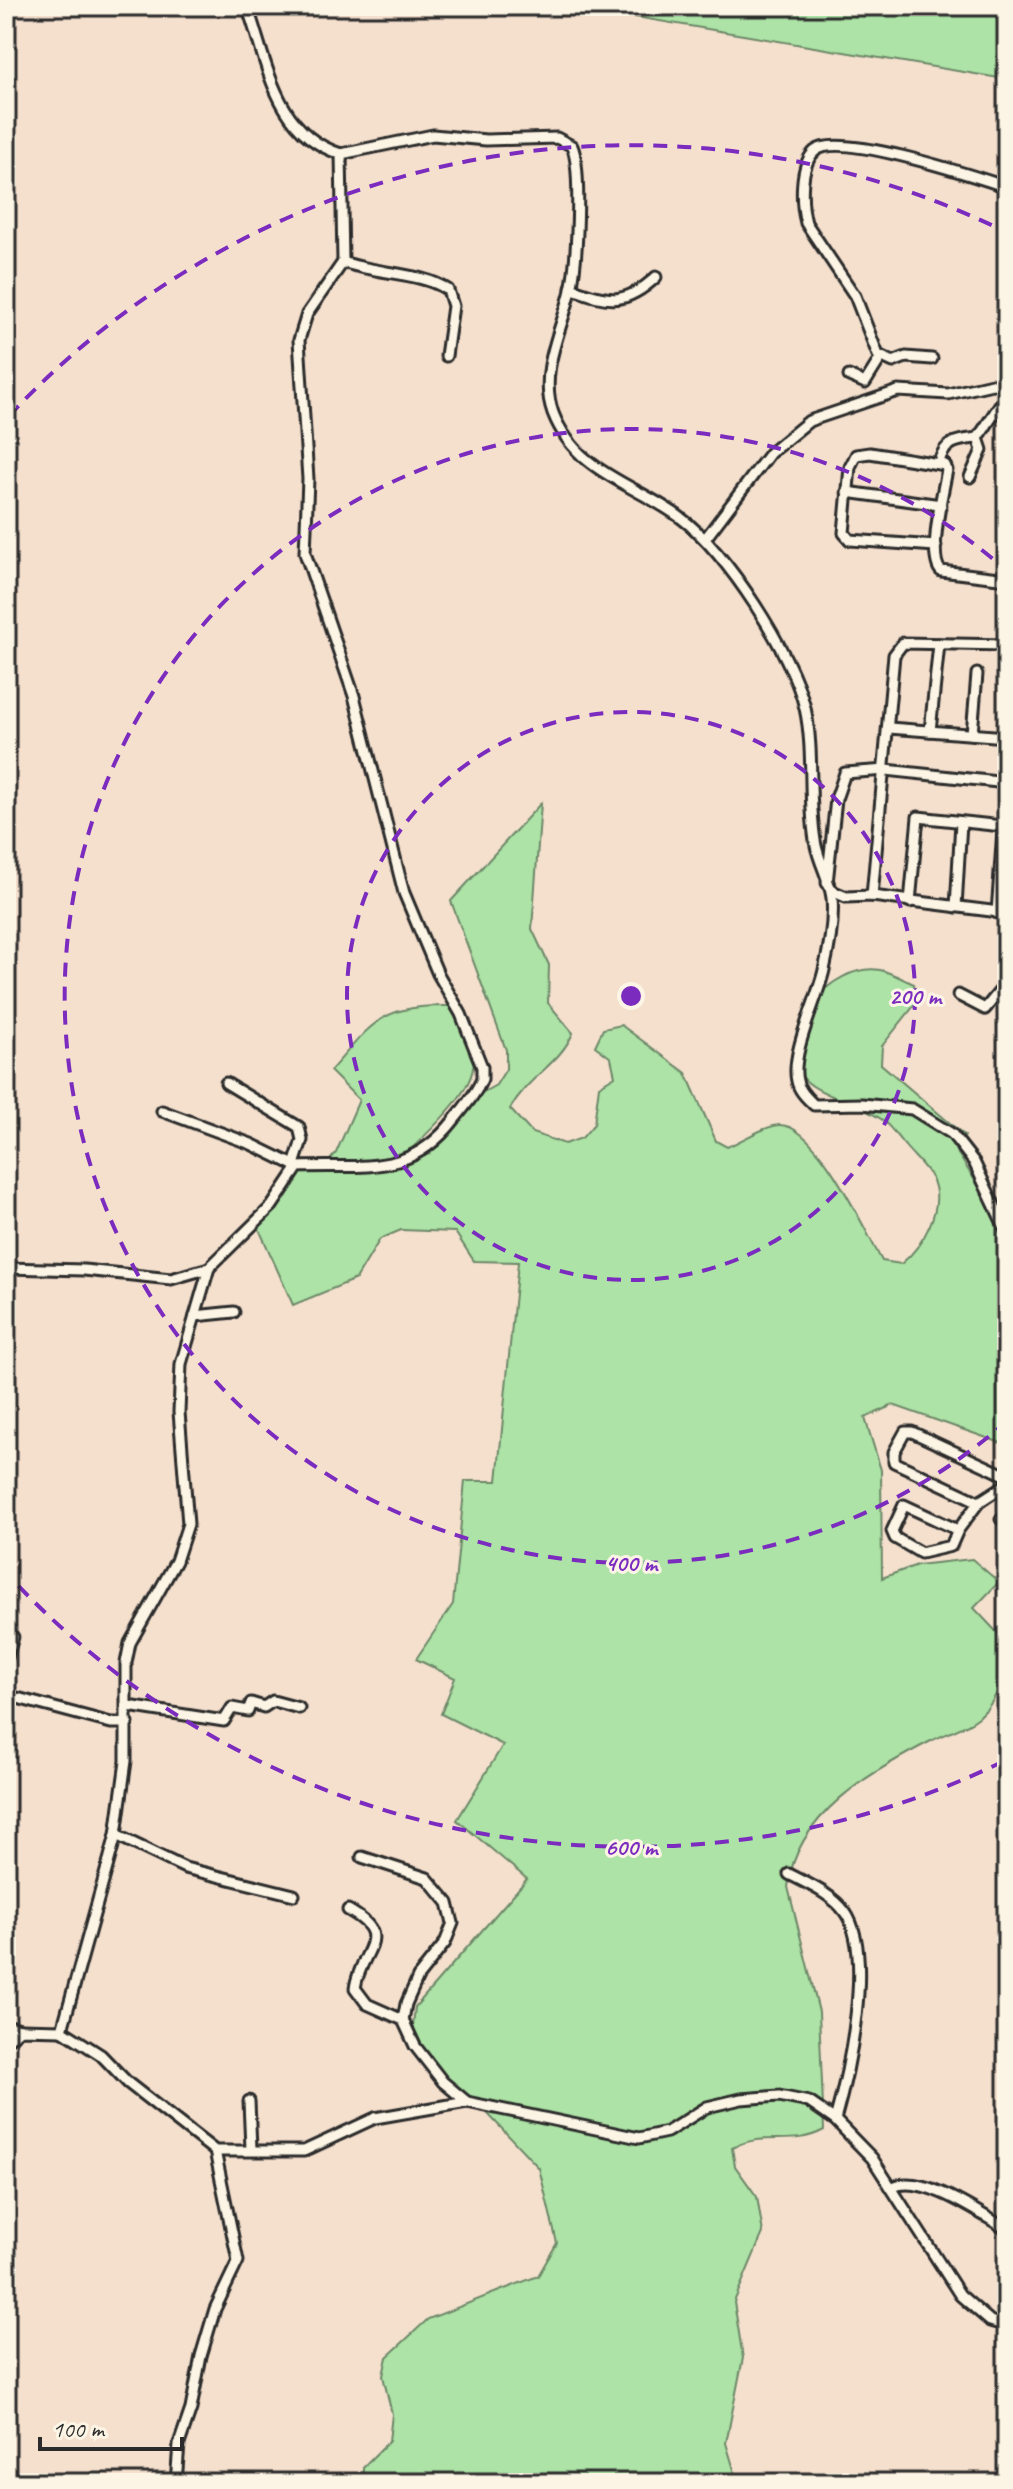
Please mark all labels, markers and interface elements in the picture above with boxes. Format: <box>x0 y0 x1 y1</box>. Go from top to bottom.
text: 200 m <box>889 981 943 1011</box>
centre of rings <box>617 982 645 1010</box>
text: 400 m <box>605 1548 659 1578</box>
text: 600 m <box>605 1832 660 1862</box>
scale bar <box>40 2401 182 2451</box>
text: 100 m <box>52 2414 106 2444</box>

